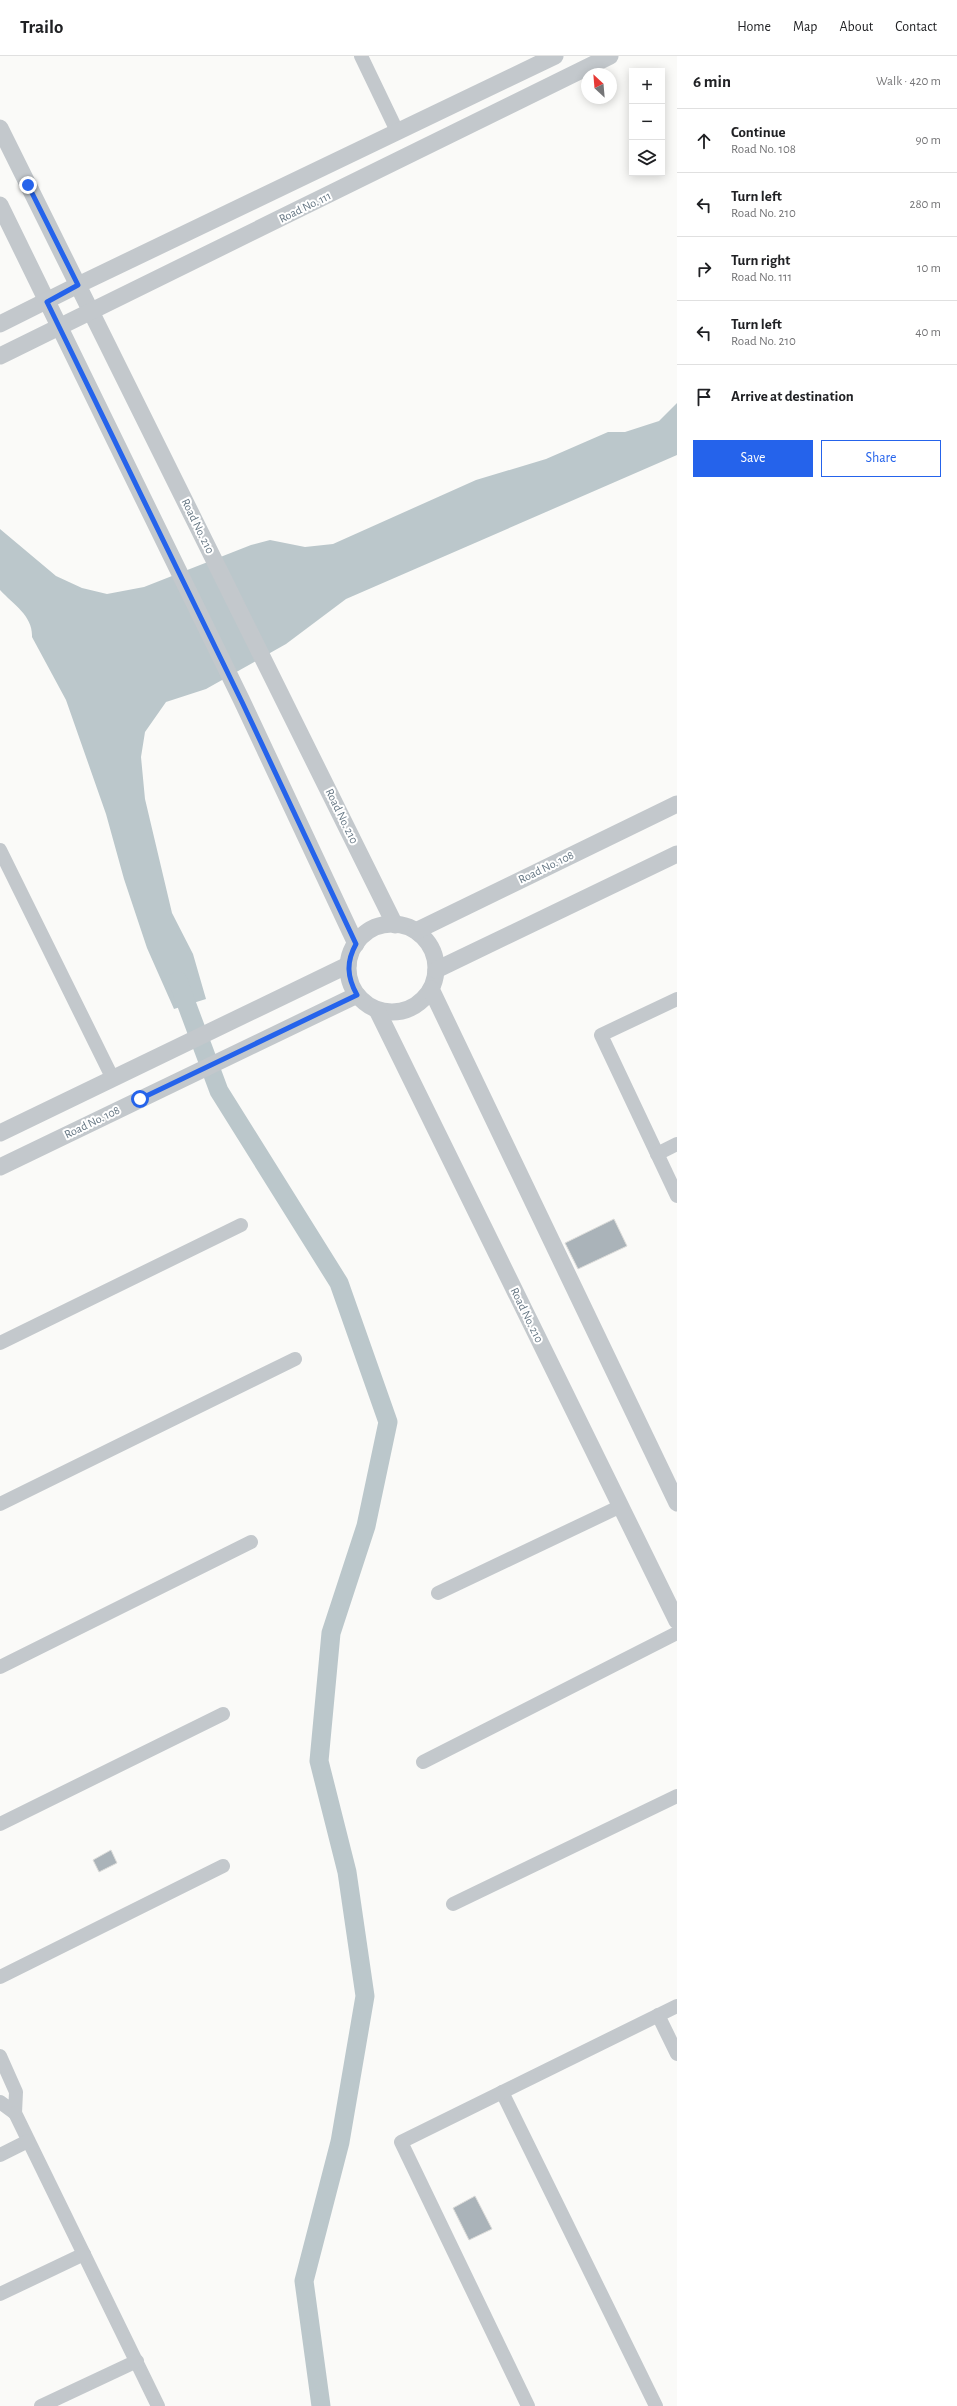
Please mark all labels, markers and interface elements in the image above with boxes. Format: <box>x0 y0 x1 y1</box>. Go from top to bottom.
text: Trailo <box>20 18 63 37</box>
text: Home <box>737 20 771 34</box>
text: Map <box>793 20 817 34</box>
text: About <box>839 20 873 34</box>
text: Contact <box>895 20 937 34</box>
north arrow <box>581 68 617 104</box>
map controls <box>629 68 665 176</box>
button: + <box>629 68 665 104</box>
text: 6 min <box>693 73 731 90</box>
text: Walk · 420 m <box>876 75 941 88</box>
button: − <box>629 104 665 140</box>
text: Continue <box>731 125 786 140</box>
icon: ahead <box>693 130 715 152</box>
text: 90 m <box>915 134 941 147</box>
button: layers <box>629 140 665 176</box>
text: Road No. 108 <box>731 143 796 156</box>
route end <box>19 176 37 194</box>
street label: Road No. 111 <box>277 189 333 225</box>
text: Turn left <box>731 189 782 204</box>
icon: left <box>693 194 715 216</box>
text: 280 m <box>910 198 941 211</box>
text: Road No. 210 <box>731 207 796 220</box>
text: Turn right <box>731 253 790 268</box>
icon: right <box>693 258 715 280</box>
text: 10 m <box>917 262 941 275</box>
text: Road No. 111 <box>731 271 792 284</box>
text: Turn left <box>731 317 782 332</box>
icon: left <box>693 322 715 344</box>
text: 40 m <box>915 326 941 339</box>
text: Road No. 210 <box>731 335 796 348</box>
icon: arrive <box>693 386 715 408</box>
text: Arrive at destination <box>731 389 854 404</box>
button: Save <box>693 440 813 477</box>
button: Share <box>821 440 941 477</box>
street label: Road No. 210 <box>180 496 216 556</box>
street label: Road No. 210 <box>324 786 360 846</box>
street label: Road No. 108 <box>516 848 576 886</box>
route start <box>131 1090 149 1108</box>
street label: Road No. 108 <box>62 1103 122 1141</box>
street label: Road No. 210 <box>509 1285 545 1345</box>

